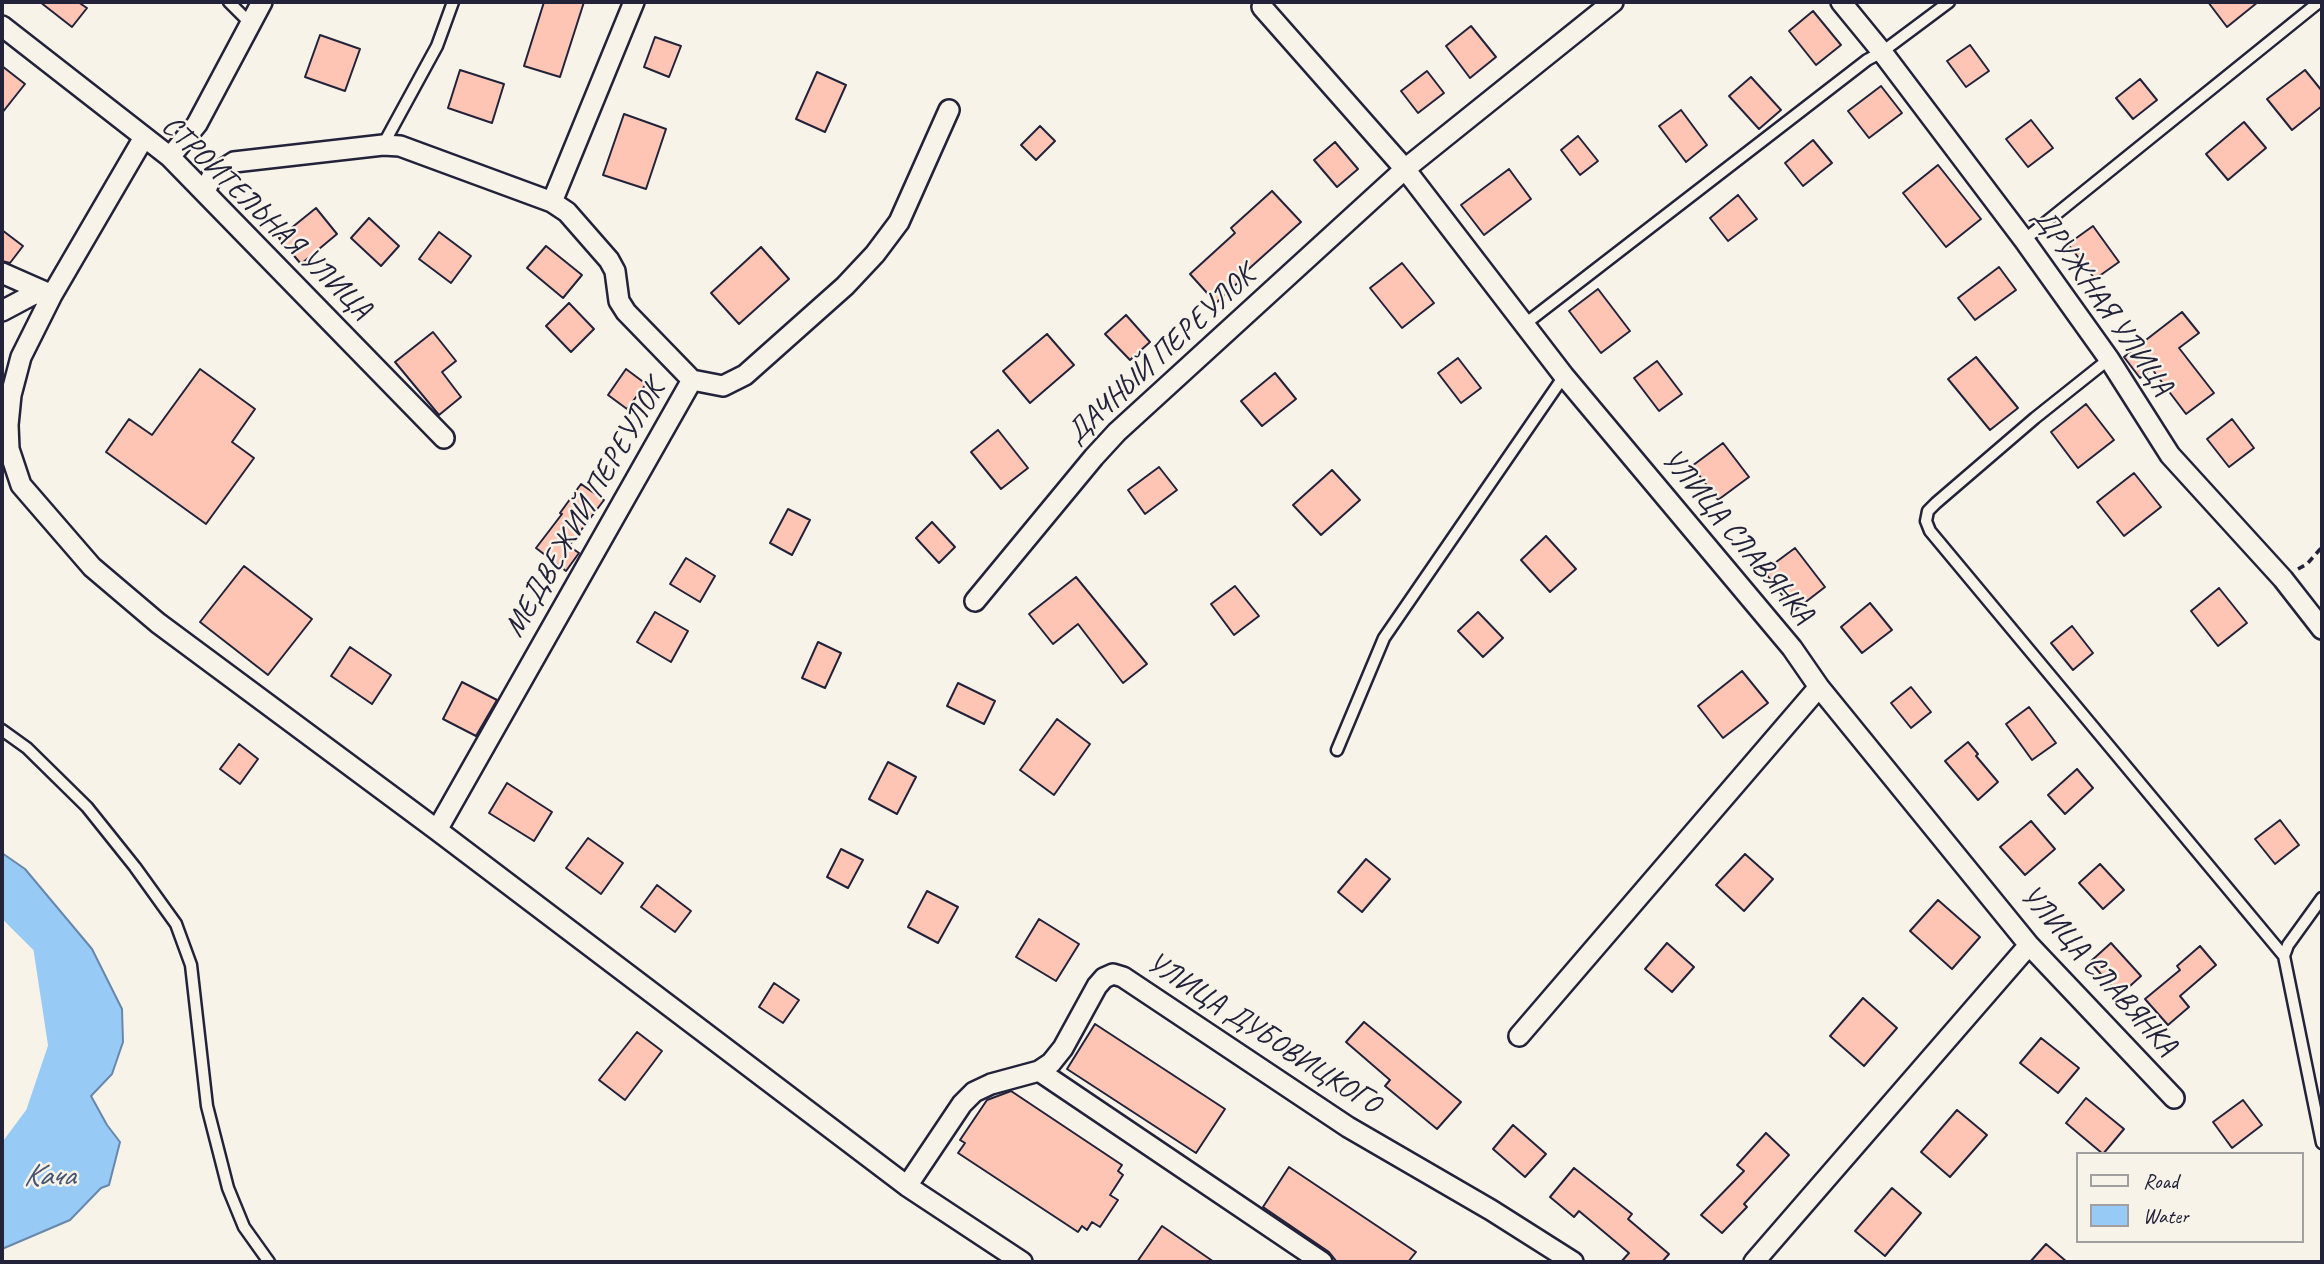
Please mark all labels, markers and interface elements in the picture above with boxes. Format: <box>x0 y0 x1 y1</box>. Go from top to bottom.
street label: СТРОИТЕЛЬНАЯ УЛИЦА <box>153 108 379 328</box>
street label: ДРУЖНАЯ УЛИЦА <box>2024 201 2180 403</box>
street label: ДАЧНЫЙ ПЕРЕУЛОК <box>1059 258 1263 452</box>
street label: МЕДВЕЖИЙ ПЕРЕУЛОК <box>497 374 673 644</box>
street label: УЛИЦА СЛАВЯНКА <box>1653 442 1821 632</box>
street label: УЛИЦА СЛАВЯНКА <box>2012 878 2184 1064</box>
street label: УЛИЦА ДУБОВИЦКОГО <box>1139 945 1387 1123</box>
legend <box>2076 1152 2303 1243</box>
water label: Кача <box>23 1158 75 1196</box>
text: Road <box>2143 1168 2178 1194</box>
text: Water <box>2143 1203 2189 1229</box>

